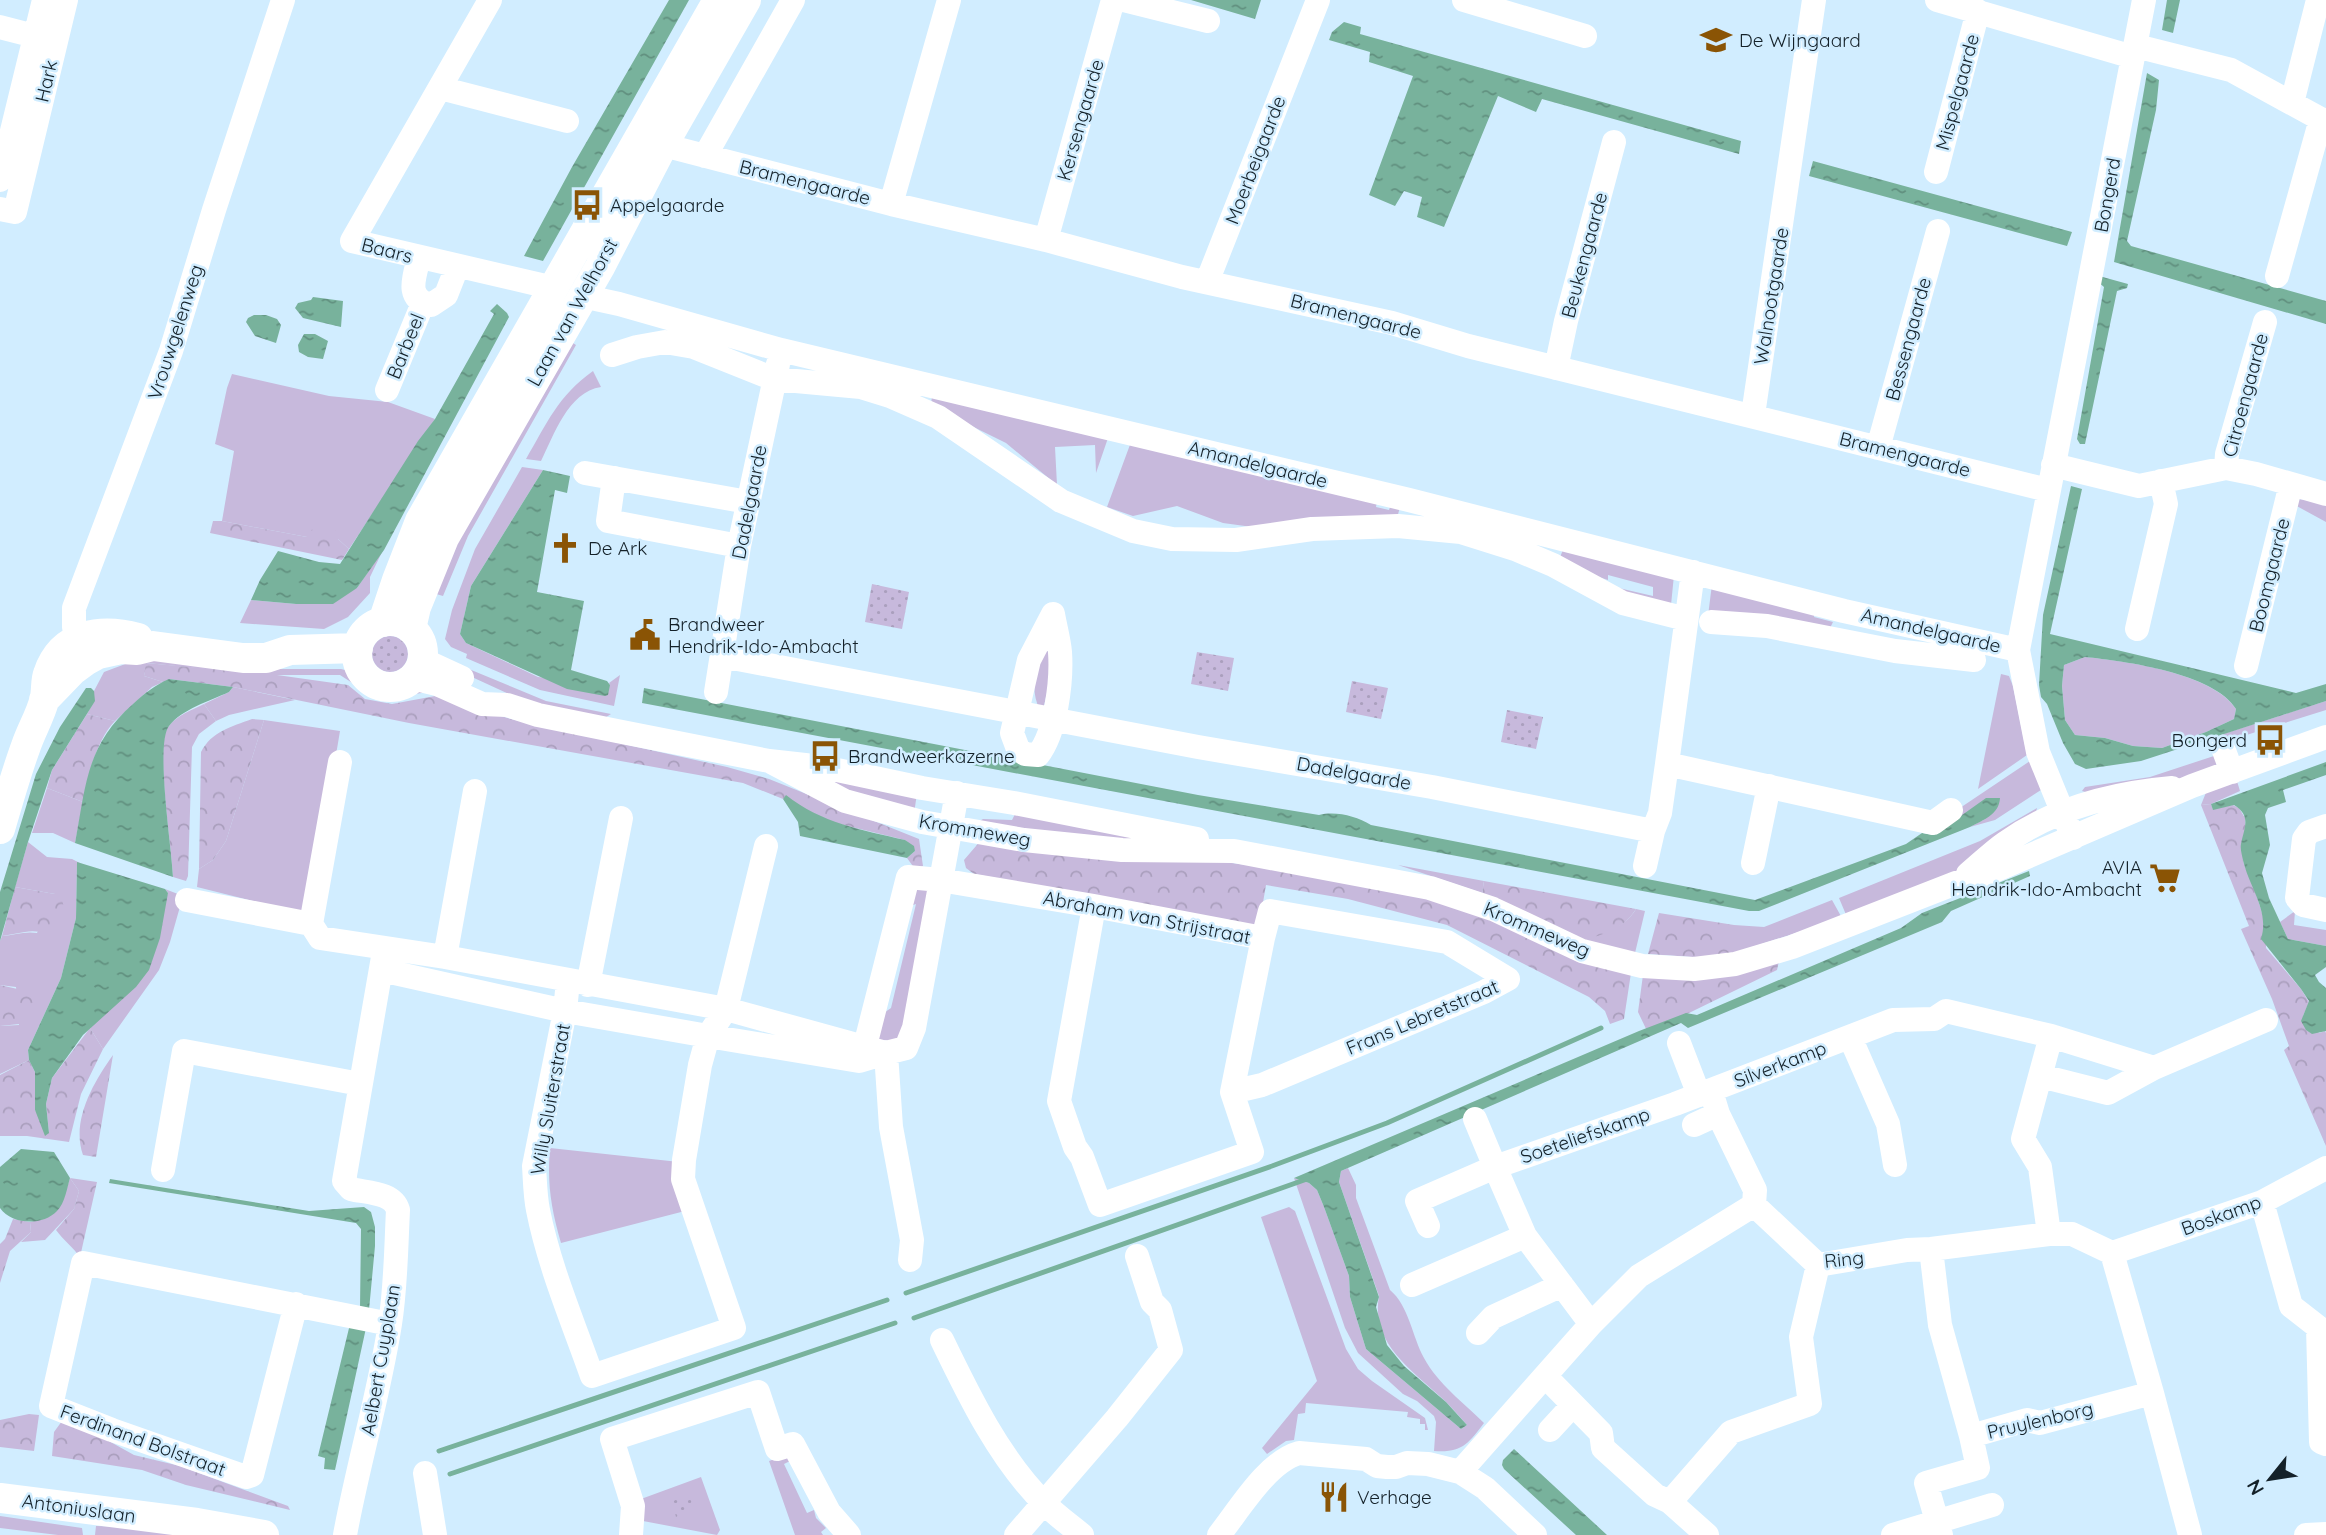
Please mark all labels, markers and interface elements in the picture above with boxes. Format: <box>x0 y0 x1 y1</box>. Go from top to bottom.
school or university icon: De Wijngaard <box>1699 23 1733 57</box>
place label: De Wijngaard <box>1739 28 1861 52</box>
street label: Mispelgaarde <box>1930 31 1984 153</box>
street label: Kersengaarde <box>1051 57 1109 183</box>
street label: Hark <box>30 58 62 104</box>
street label: Moerbeigaarde <box>1219 92 1291 228</box>
street label: Bramengaarde <box>737 154 873 210</box>
street label: Bongerd <box>2089 156 2125 234</box>
bus stop icon: Appelgaarde <box>570 188 604 222</box>
street label: Beukengaarde <box>1556 189 1612 321</box>
place label: Appelgaarde <box>610 193 724 217</box>
street label: Walnootgaarde <box>1748 226 1794 366</box>
street label: Baars <box>359 232 415 268</box>
street label: Laan van Welhorst <box>521 234 623 390</box>
street label: Vrouwgelenweg <box>142 261 208 403</box>
street label: Bessengaarde <box>1880 275 1936 403</box>
street label: Bramengaarde <box>1288 288 1424 344</box>
street label: Barbeel <box>381 310 429 382</box>
street label: Citroengaarde <box>2217 330 2273 460</box>
street label: Bramengaarde <box>1837 426 1973 482</box>
street label: Amandelgaarde <box>1186 435 1330 493</box>
street label: Dadelgaarde <box>726 443 772 561</box>
street label: Boomgaarde <box>2243 515 2295 635</box>
church icon: De Ark <box>548 531 582 565</box>
place label: De Ark <box>588 536 648 560</box>
street label: Amandelgaarde <box>1859 602 2003 658</box>
place label: Brandweer Hendrik-Ido-Ambacht <box>668 612 859 658</box>
public building icon: Brandweer Hendrik-Ido-Ambacht <box>628 618 662 652</box>
bus stop icon: Bongerd <box>2253 723 2287 757</box>
place label: Bongerd <box>2172 728 2247 752</box>
bus stop icon: Brandweerkazerne <box>808 739 842 773</box>
place label: Brandweerkazerne <box>848 744 1015 768</box>
street label: Dadelgaarde <box>1295 751 1413 795</box>
street label: Krommeweg <box>917 808 1033 852</box>
place label: AVIA Hendrik-Ido-Ambacht <box>1951 855 2142 901</box>
supermarket icon: AVIA Hendrik-Ido-Ambacht <box>2148 861 2182 895</box>
street label: Abraham van Strijstraat <box>1041 885 1253 949</box>
street label: Krommeweg <box>1480 896 1594 962</box>
street label: Frans Lebretstraat <box>1342 974 1502 1060</box>
street label: Willy Sluiterstraat <box>525 1021 575 1177</box>
street label: Silverkamp <box>1730 1035 1830 1093</box>
street label: Soeteliefskamp <box>1517 1102 1653 1168</box>
street label: Boskamp <box>2178 1189 2264 1241</box>
street label: Ring <box>1823 1245 1865 1273</box>
street label: Aelbert Cuyplaan <box>355 1283 405 1437</box>
street label: Pruylenborg <box>1985 1396 2095 1444</box>
street label: Ferdinand Bolstraat <box>57 1399 229 1481</box>
north arrow <box>2235 1444 2305 1514</box>
text: N <box>2241 1475 2269 1500</box>
restaurant icon: Verhage <box>1317 1480 1351 1514</box>
place label: Verhage <box>1357 1485 1432 1509</box>
street label: Antoniuslaan <box>21 1488 137 1528</box>

